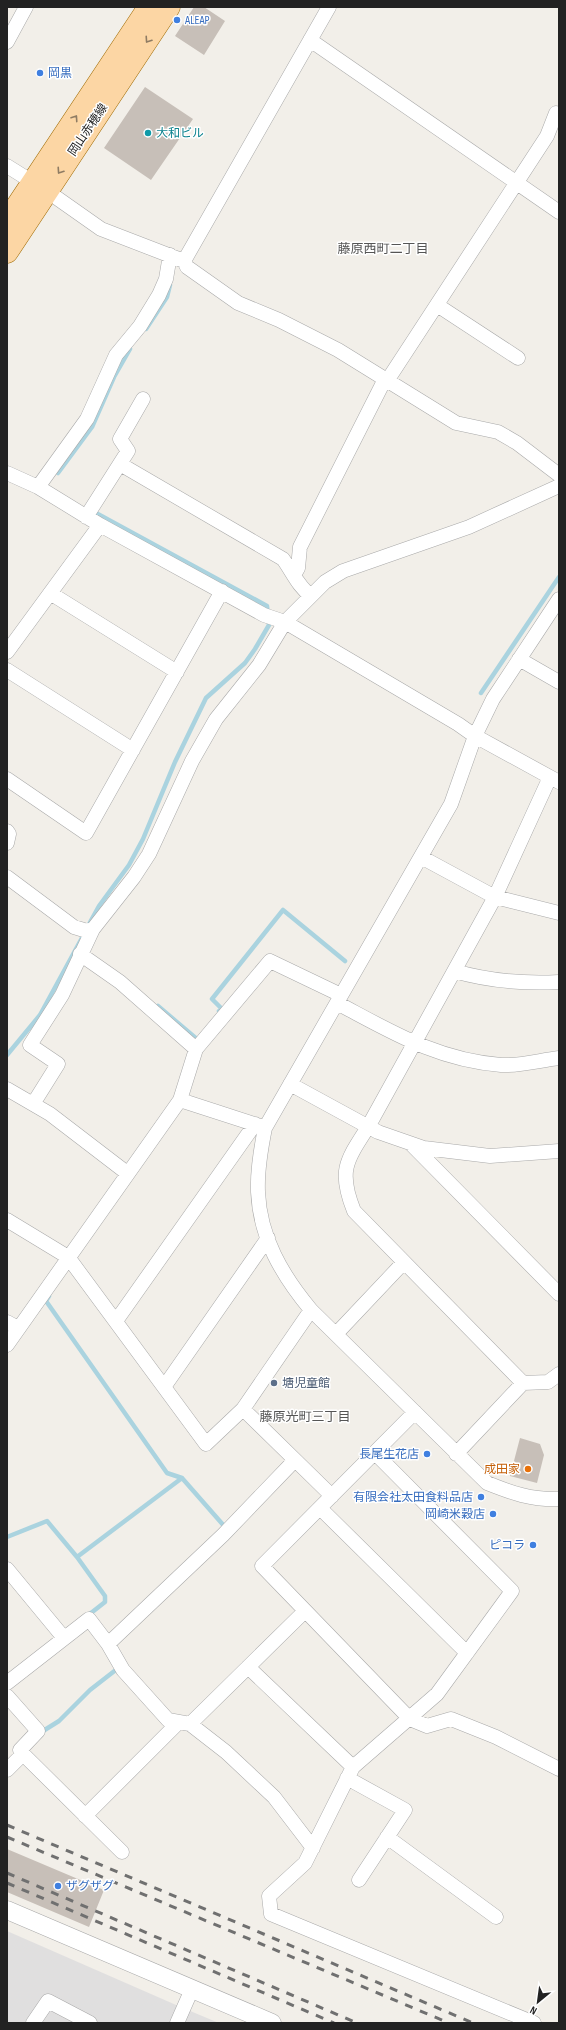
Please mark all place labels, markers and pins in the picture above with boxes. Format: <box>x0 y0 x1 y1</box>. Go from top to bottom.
place label: ALEAP <box>184 13 210 28</box>
marker: ALEAP <box>172 15 182 25</box>
place label: 岡黒 <box>48 66 72 81</box>
marker: 岡黒 <box>35 68 45 78</box>
place label: 大和ビル <box>156 126 204 141</box>
marker: 大和ビル <box>143 128 153 138</box>
place label: 塘児童館 <box>282 1376 330 1391</box>
marker: 塘児童館 <box>269 1378 279 1388</box>
place label: 長尾生花店 <box>359 1447 419 1462</box>
marker: 長尾生花店 <box>422 1449 432 1459</box>
place label: 成田家 <box>484 1462 520 1477</box>
marker: 成田家 <box>523 1464 533 1474</box>
place label: 有限会社太田食料品店 <box>353 1490 473 1505</box>
marker: 有限会社太田食料品店 <box>476 1492 486 1502</box>
place label: 岡崎米穀店 <box>425 1507 485 1522</box>
marker: 岡崎米穀店 <box>488 1509 498 1519</box>
place label: ピコラ <box>489 1538 525 1553</box>
marker: ピコラ <box>528 1540 538 1550</box>
place label: ザグザグ <box>66 1879 114 1894</box>
marker: ザグザグ <box>53 1881 63 1891</box>

